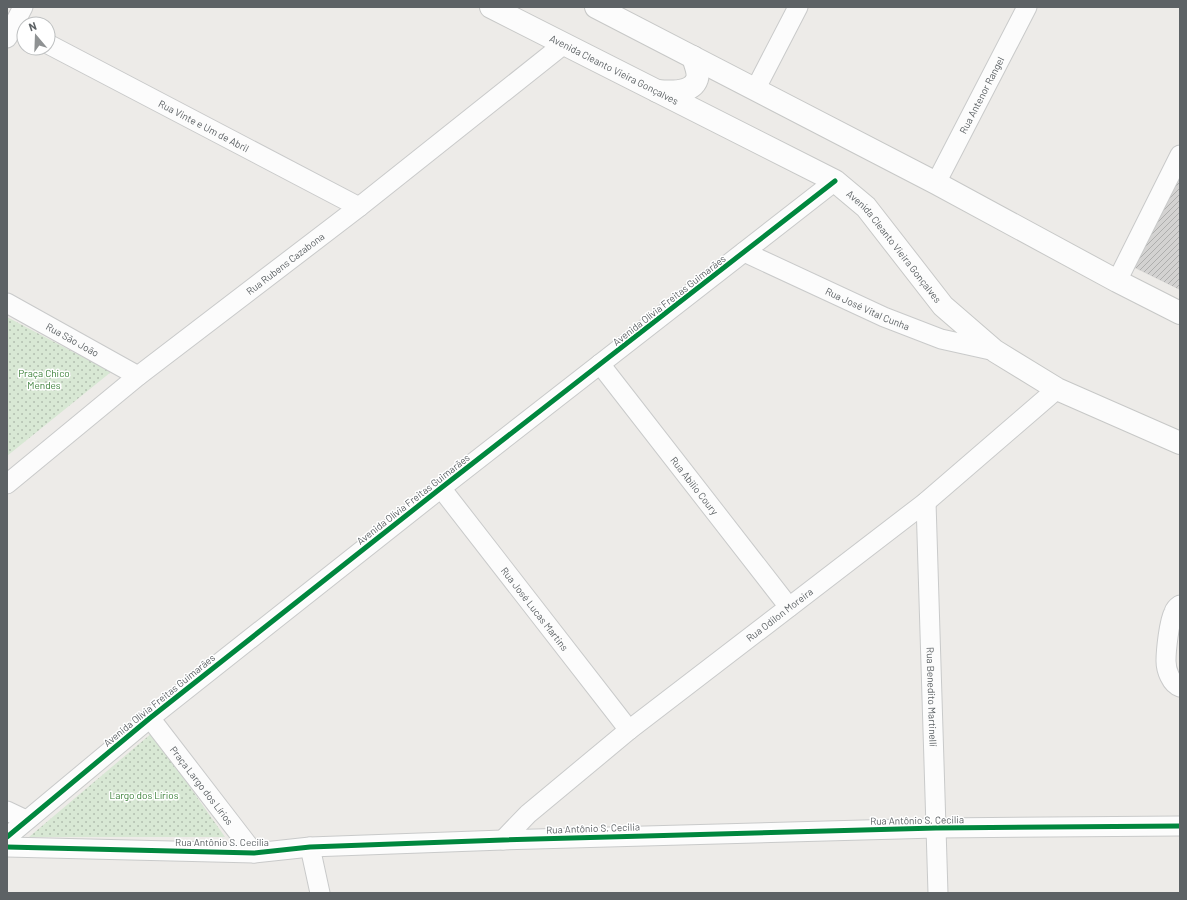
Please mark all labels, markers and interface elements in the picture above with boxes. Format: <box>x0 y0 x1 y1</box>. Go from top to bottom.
north arrow <box>16 16 56 56</box>
text: N <box>27 19 38 33</box>
street label: Avenida Cleanto Vieira Gonçalves <box>548 32 681 107</box>
street label: Rua Antenor Rangel <box>957 55 1006 136</box>
street label: Rua Vinte e Um de Abril <box>157 97 251 154</box>
street label: Avenida Cleanto Vieira Gonçalves <box>844 187 944 305</box>
street label: Rua Rubens Cazabona <box>244 230 327 297</box>
street label: Avenida Olívia Freitas Guimarães <box>610 252 728 348</box>
street label: Rua José Vital Cunha <box>824 285 911 332</box>
street label: Rua São João <box>44 320 101 359</box>
park label: Praça Chico Mendes <box>18 367 70 391</box>
street label: Avenida Olívia Freitas Guimarães <box>354 451 472 547</box>
street label: Rua Abilio Coury <box>668 454 721 517</box>
street label: Rua José Lucas Martins <box>499 565 571 653</box>
street label: Rua Odilon Moreira <box>744 585 815 644</box>
street label: Rua Benedito Martinelli <box>924 647 940 747</box>
street label: Avenida Olívia Freitas Guimarães <box>101 651 217 749</box>
street label: Praça Largo dos Lírios <box>168 744 236 827</box>
park label: Largo dos Lírios <box>109 789 179 801</box>
street label: Rua Antônio S. Cecilia <box>870 813 964 827</box>
street label: Rua Antônio S. Cecilia <box>546 820 640 836</box>
street label: Rua Antônio S. Cecilia <box>175 836 269 848</box>

